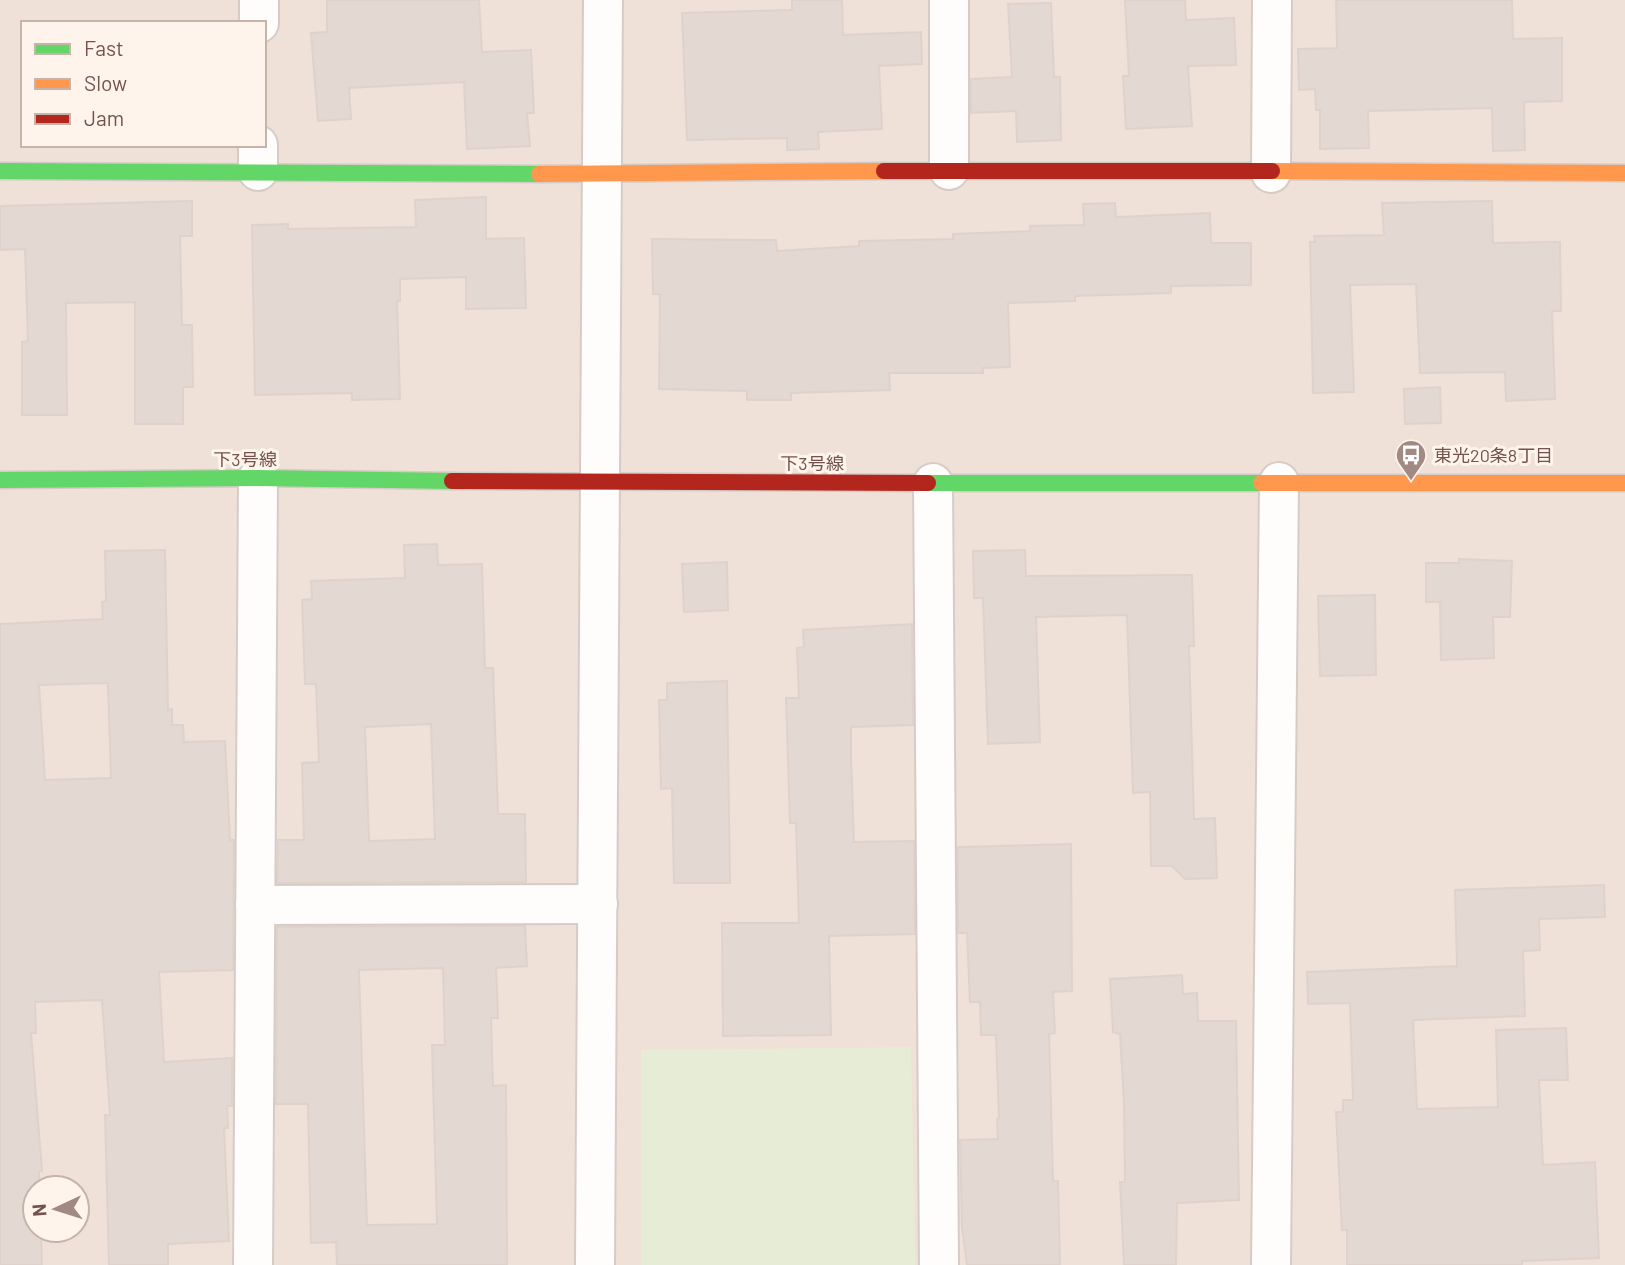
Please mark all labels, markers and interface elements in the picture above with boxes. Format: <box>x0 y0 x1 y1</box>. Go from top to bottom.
legend <box>21 21 266 147</box>
text: Fast <box>84 35 124 60</box>
text: Slow <box>84 70 127 95</box>
text: Jam <box>84 105 124 130</box>
bus stop icon: 東光20条8丁目 <box>1394 438 1428 482</box>
place label: 東光20条8丁目 <box>1434 444 1553 466</box>
street label: 下3号線 <box>213 448 277 470</box>
street label: 下3号線 <box>780 452 844 474</box>
north arrow <box>21 1174 91 1244</box>
text: N <box>27 1203 50 1217</box>

